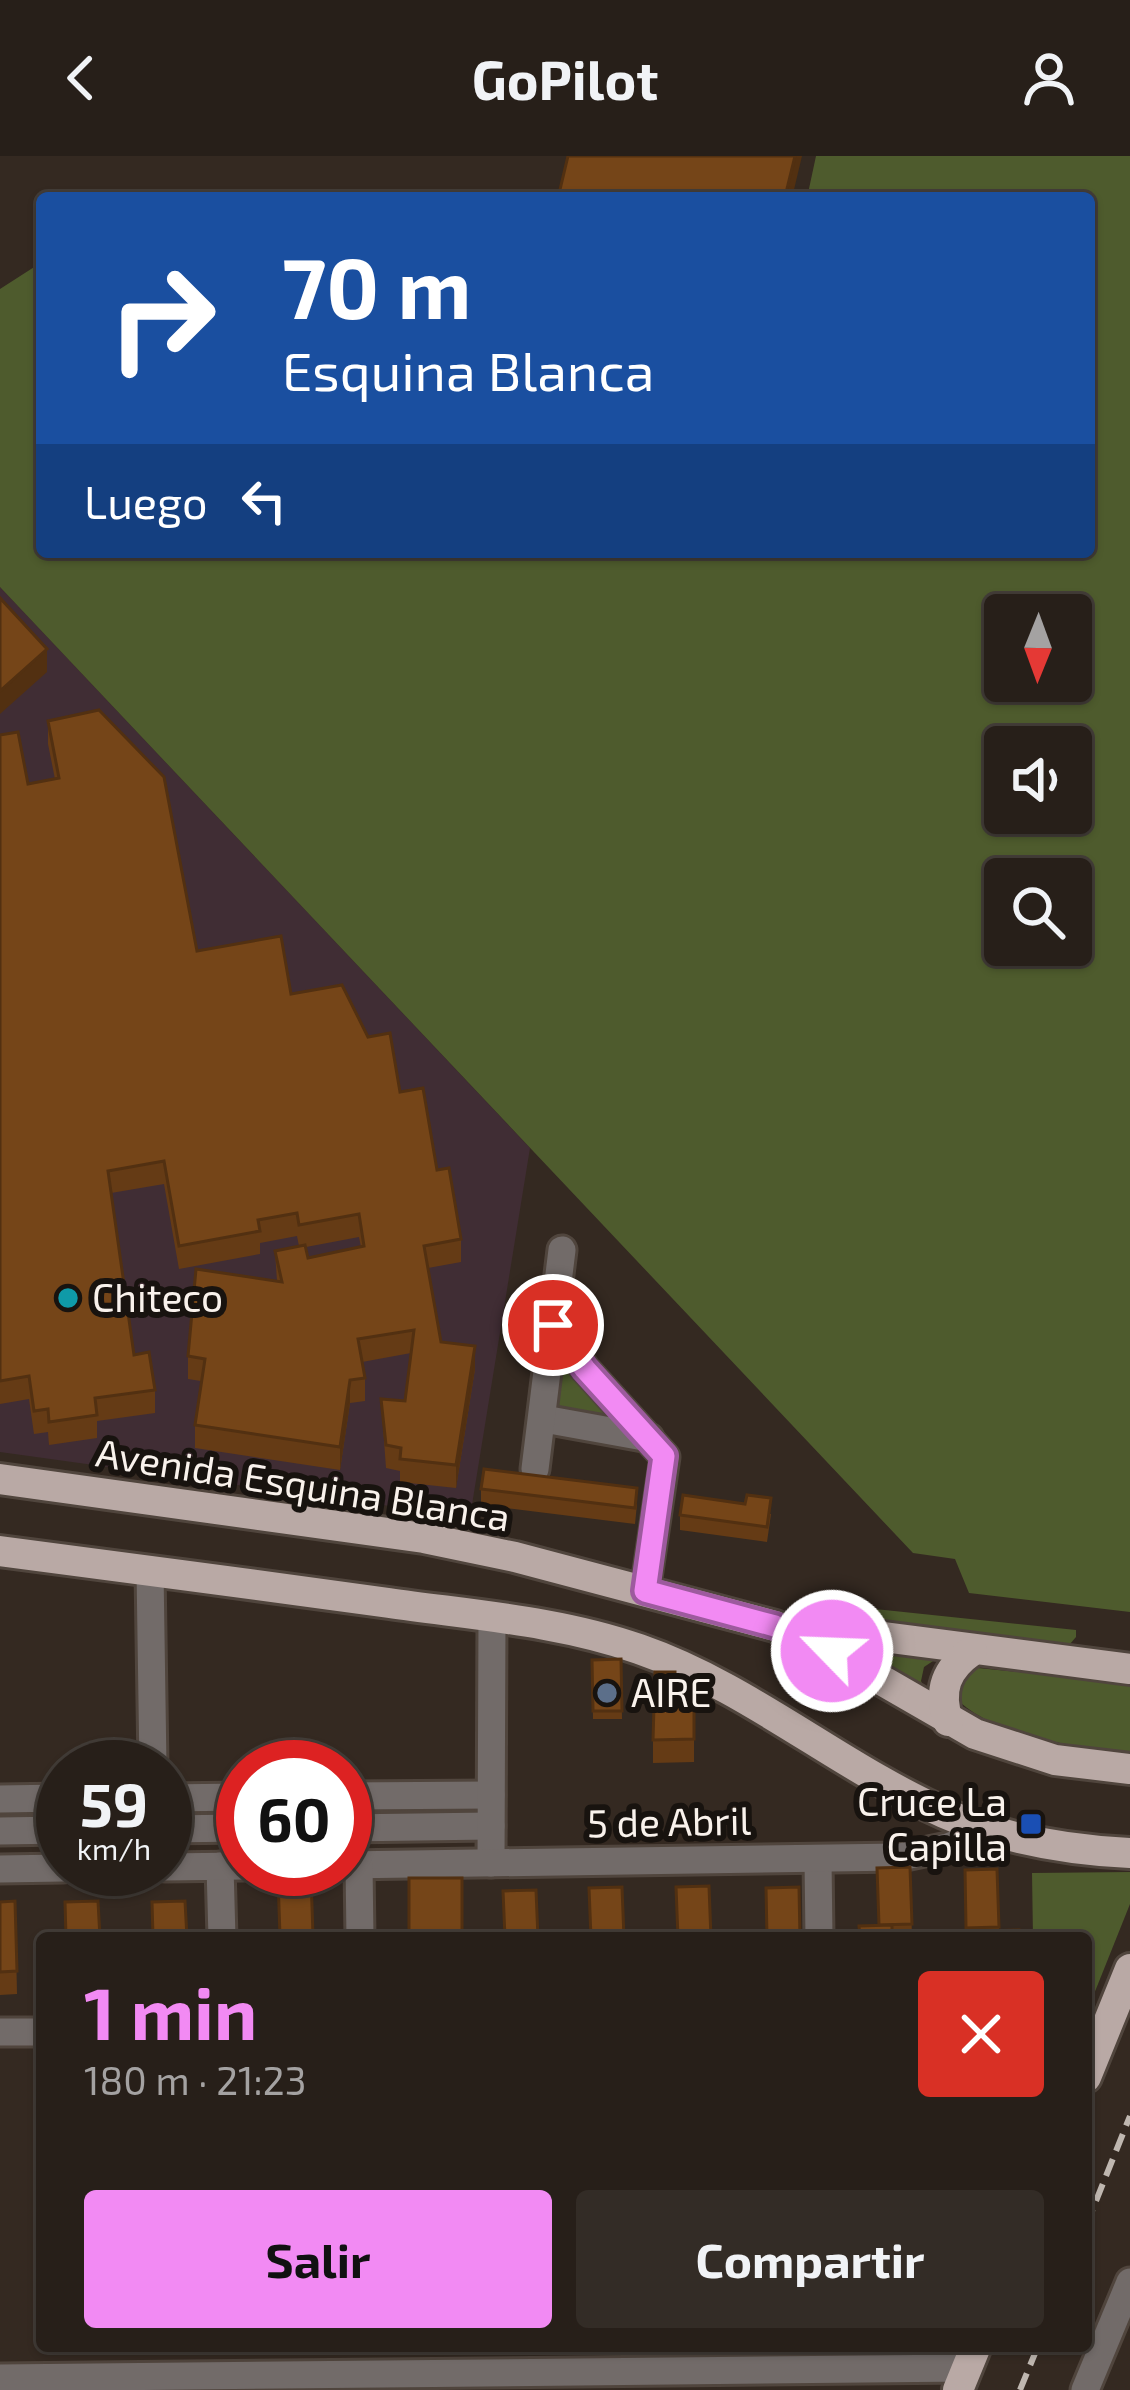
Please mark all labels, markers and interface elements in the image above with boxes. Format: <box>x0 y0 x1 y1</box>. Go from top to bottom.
icon: back <box>48 45 114 111</box>
icon: person <box>1016 45 1082 111</box>
text: GoPilot <box>472 46 658 111</box>
text: 70 m <box>282 235 472 336</box>
icon: right <box>84 240 240 396</box>
text: Esquina Blanca <box>282 337 654 402</box>
icon: left <box>231 468 297 534</box>
text: Luego <box>84 474 207 528</box>
north arrow <box>984 594 1092 702</box>
map controls <box>984 594 1092 966</box>
button: sound <box>984 726 1092 834</box>
button: search <box>984 858 1092 966</box>
place label: Chiteco <box>92 1273 223 1320</box>
pin <box>502 1274 604 1376</box>
marker: Chiteco <box>55 1285 81 1311</box>
icon: arrive <box>520 1292 586 1358</box>
street label: Avenida Esquina Blanca <box>93 1428 514 1539</box>
position arrow <box>769 1588 895 1714</box>
place label: AIRE <box>631 1668 711 1715</box>
marker: AIRE <box>594 1680 620 1706</box>
speed limit sign: 60 <box>216 1740 372 1896</box>
text: 59 <box>80 1767 148 1839</box>
place label: Cruce La Capilla <box>857 1777 1007 1869</box>
street label: 5 de Abril <box>587 1796 752 1845</box>
marker: Cruce La Capilla <box>1018 1811 1044 1837</box>
text: km/h <box>77 1830 151 1866</box>
text: 1 min <box>84 1968 257 2054</box>
button: close <box>918 1971 1044 2097</box>
text: 180 m · 21:23 <box>84 2056 306 2103</box>
button: Salir <box>84 2190 552 2328</box>
button: Compartir <box>576 2190 1044 2328</box>

